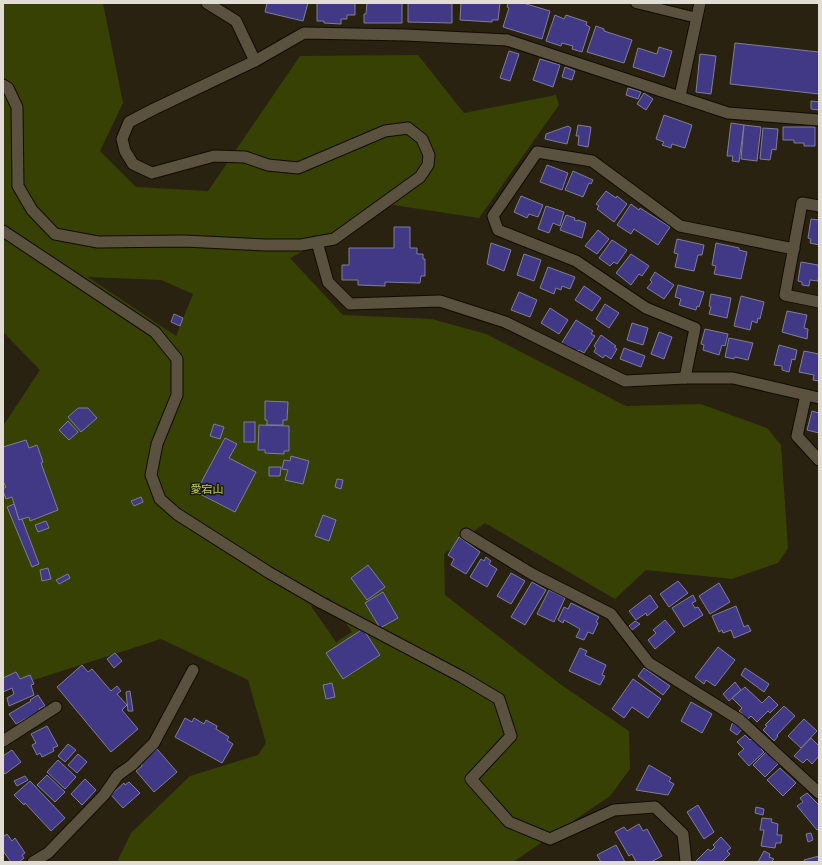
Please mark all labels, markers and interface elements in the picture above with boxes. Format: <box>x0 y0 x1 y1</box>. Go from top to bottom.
park label: 愛宕山 <box>191 483 224 496</box>

